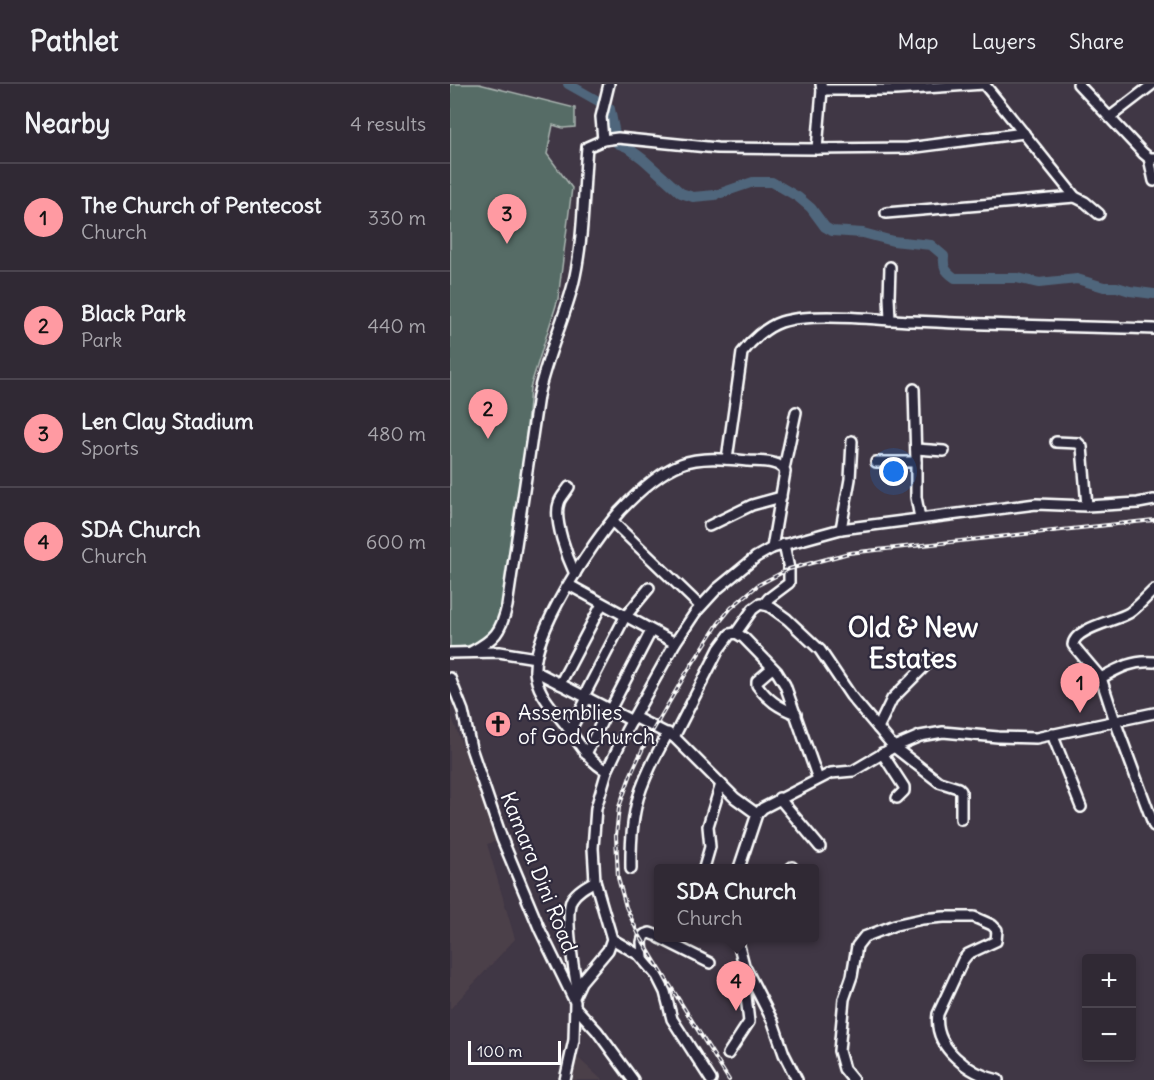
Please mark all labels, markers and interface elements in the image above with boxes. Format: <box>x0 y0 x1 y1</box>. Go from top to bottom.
text: Pathlet <box>30 23 119 59</box>
text: Map <box>898 28 938 55</box>
text: Layers <box>971 28 1036 55</box>
text: Share <box>1069 28 1124 55</box>
text: Nearby <box>24 107 110 140</box>
text: 4 results <box>350 111 426 136</box>
text: The Church of Pentecost <box>81 191 321 219</box>
pin: 3 <box>488 194 526 244</box>
text: 1 <box>40 205 47 230</box>
text: 330 m <box>368 205 426 230</box>
text: Church <box>81 219 147 244</box>
text: Black Park <box>81 299 186 327</box>
text: 2 <box>38 313 49 338</box>
text: 440 m <box>367 313 426 338</box>
text: Park <box>81 327 122 352</box>
pin: 2 <box>468 390 507 439</box>
text: Len Clay Stadium <box>81 407 253 435</box>
text: 3 <box>38 421 49 446</box>
text: 480 m <box>367 421 426 446</box>
text: Sports <box>81 435 139 460</box>
your location <box>879 457 908 486</box>
text: SDA Church <box>81 515 201 543</box>
text: 4 <box>38 529 49 554</box>
text: 600 m <box>366 529 426 554</box>
text: Church <box>81 543 147 568</box>
district label: Old & New Estates <box>848 610 979 675</box>
pin: 1 <box>1060 664 1100 713</box>
place label: Assemblies of God Church <box>518 699 655 750</box>
church icon: Assemblies of God Church <box>483 709 513 739</box>
street label: Kamara Dini Road <box>494 788 584 956</box>
popup <box>654 864 819 942</box>
text: SDA Church <box>677 877 796 905</box>
text: Church <box>677 905 743 930</box>
map controls <box>1082 954 1136 1062</box>
button: + <box>1082 954 1136 1008</box>
pin: 4 <box>716 962 756 1011</box>
button: − <box>1082 1008 1136 1062</box>
scale bar <box>468 1038 561 1066</box>
text: 100 m <box>477 1041 522 1061</box>

